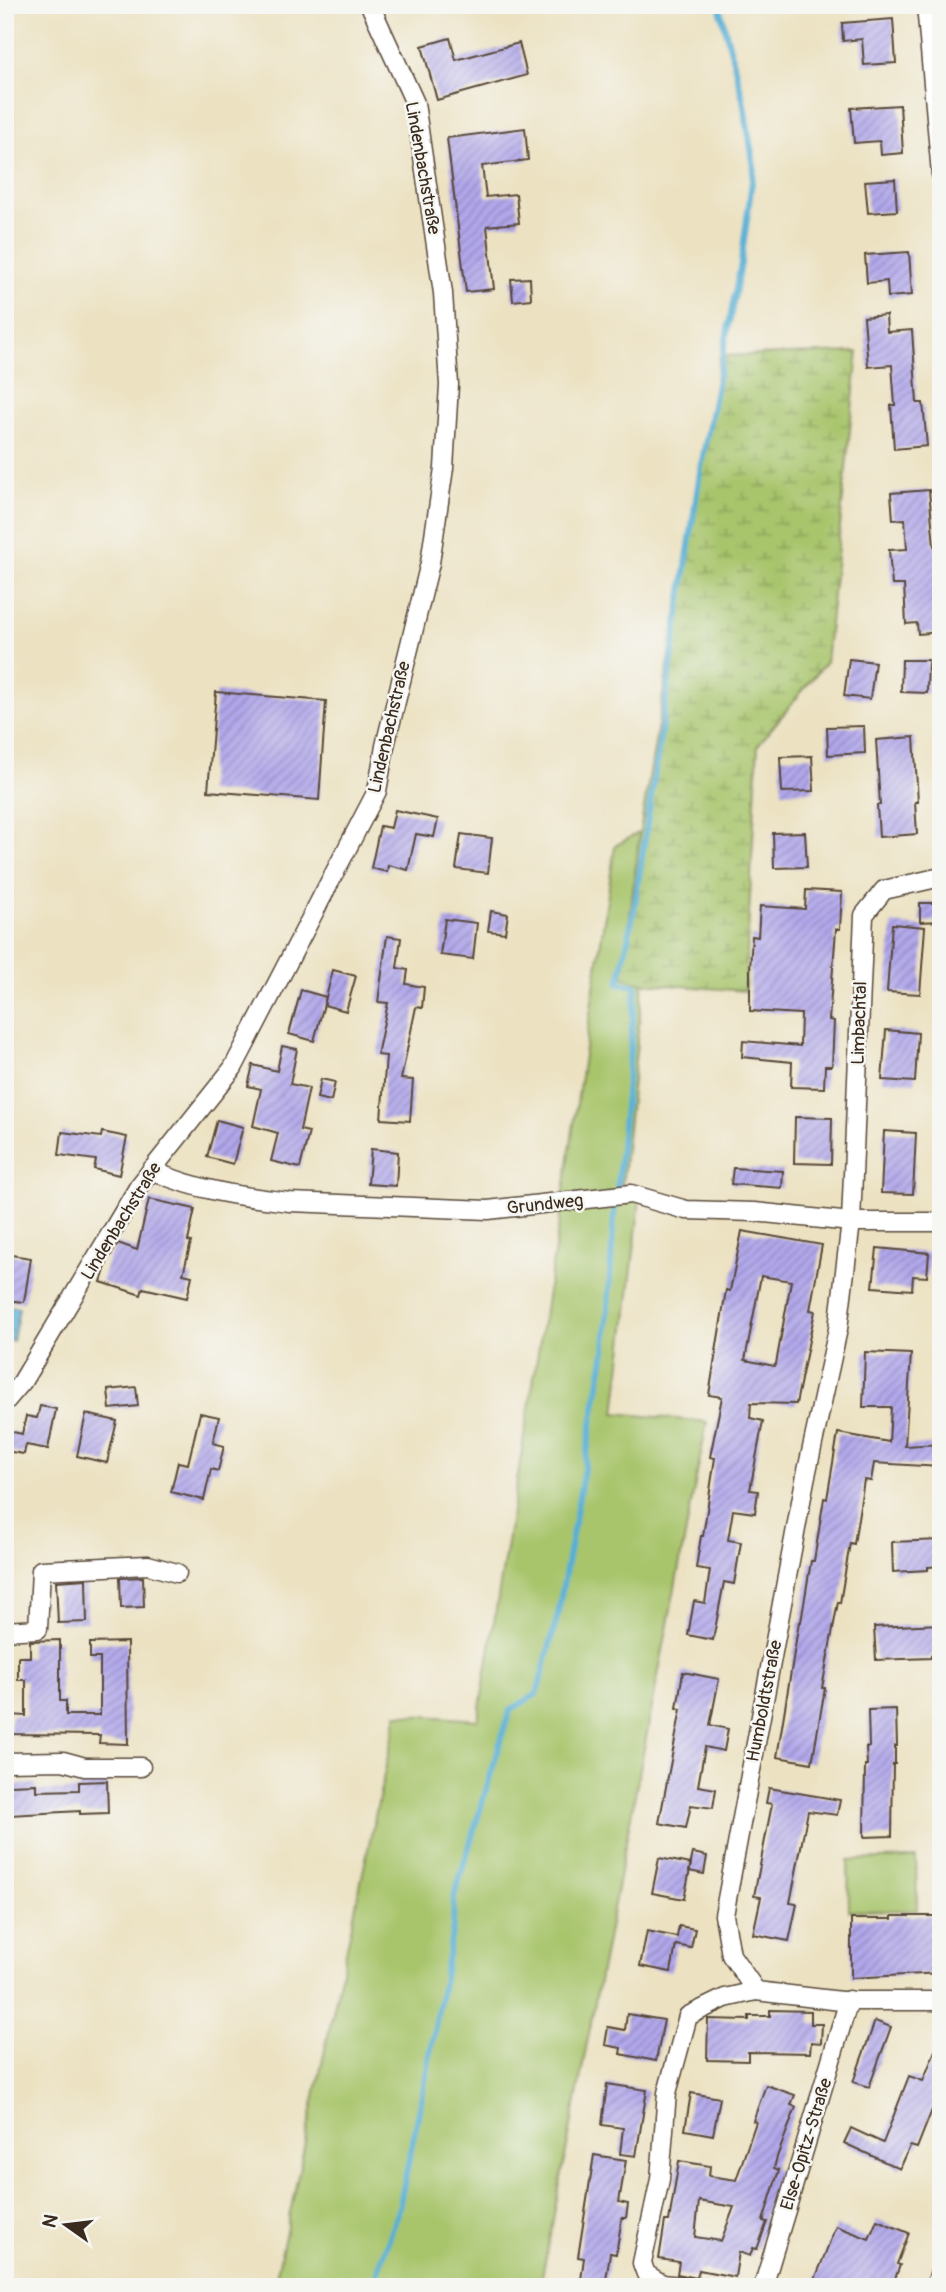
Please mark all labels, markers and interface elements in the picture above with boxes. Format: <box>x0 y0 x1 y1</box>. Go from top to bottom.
street label: Lindenbachstraße <box>399 100 446 237</box>
street label: Lindenbachstraße <box>363 659 416 795</box>
street label: Limbachtal <box>847 981 872 1065</box>
street label: Lindenbachstraße <box>76 1158 167 1284</box>
street label: Grundweg <box>506 1189 584 1220</box>
street label: Humboldtstraße <box>741 1638 788 1764</box>
street label: Else-Opitz-Straße <box>775 2075 838 2213</box>
north arrow <box>32 2190 102 2260</box>
text: N <box>37 2212 64 2230</box>

